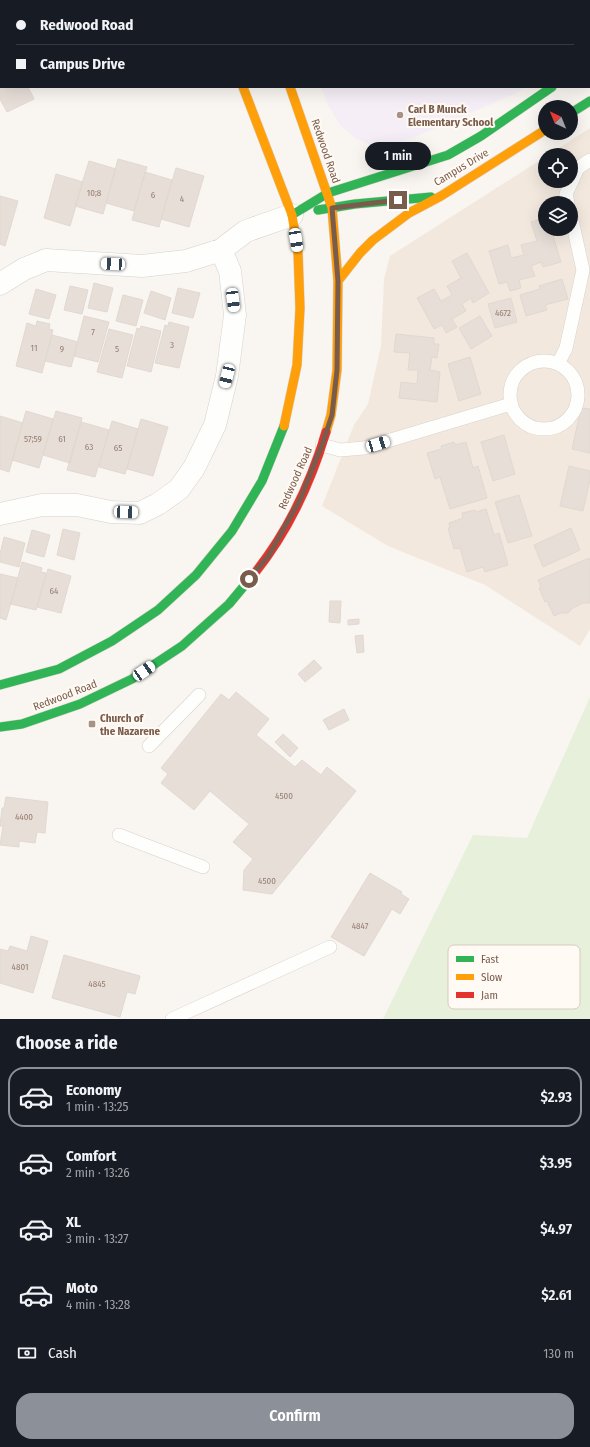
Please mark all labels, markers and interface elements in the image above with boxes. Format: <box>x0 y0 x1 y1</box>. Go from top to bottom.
text: Redwood Road <box>40 16 133 34</box>
text: Campus Drive <box>40 55 125 73</box>
north arrow <box>538 100 578 140</box>
map controls <box>538 100 578 236</box>
place label: Carl B Munck Elementary School <box>408 103 494 129</box>
marker: Carl B Munck Elementary School <box>395 110 405 120</box>
street label: Redwood Road <box>308 117 343 185</box>
callout: 1 min <box>365 142 431 170</box>
street label: Campus Drive <box>432 146 491 189</box>
text: 1 min <box>384 148 412 163</box>
button: locate <box>538 148 578 188</box>
house number: 10;8 <box>87 188 102 198</box>
house number: 6 <box>151 190 156 200</box>
route end <box>389 191 407 209</box>
house number: 4 <box>180 194 185 204</box>
button: layers <box>538 196 578 236</box>
car <box>288 227 304 253</box>
car <box>101 257 125 271</box>
car <box>226 287 240 313</box>
house number: 4672 <box>495 308 511 318</box>
house number: 7 <box>91 327 95 337</box>
house number: 3 <box>170 340 174 350</box>
house number: 11 <box>31 343 37 353</box>
house number: 9 <box>60 344 64 354</box>
house number: 5 <box>115 344 119 354</box>
car <box>218 363 236 389</box>
house number: 57;59 <box>24 434 42 444</box>
house number: 61 <box>58 434 66 444</box>
car <box>365 435 391 453</box>
house number: 63 <box>85 442 93 452</box>
house number: 65 <box>114 443 122 453</box>
street label: Redwood Road <box>276 445 315 512</box>
car <box>114 506 138 518</box>
route start <box>240 570 258 588</box>
house number: 64 <box>50 586 59 596</box>
car <box>131 659 157 683</box>
street label: Redwood Road <box>31 677 99 714</box>
place label: Church of the Nazarene <box>100 712 161 738</box>
marker: Church of the Nazarene <box>87 719 97 729</box>
house number: 4500 <box>275 791 293 801</box>
house number: 4400 <box>15 812 33 822</box>
house number: 4500 <box>258 876 276 886</box>
house number: 4847 <box>352 921 369 931</box>
legend <box>448 945 580 1009</box>
text: Fast <box>481 953 499 966</box>
house number: 4801 <box>12 962 28 972</box>
text: Slow <box>481 971 502 984</box>
house number: 4845 <box>88 979 106 989</box>
text: Jam <box>481 989 498 1002</box>
text: Choose a ride <box>16 1032 118 1054</box>
icon: car <box>18 1079 54 1115</box>
text: Economy <box>66 1081 121 1099</box>
text: $2.93 <box>540 1088 572 1106</box>
text: 1 min · 13:25 <box>66 1099 129 1114</box>
icon: car <box>18 1145 54 1181</box>
text: Comfort <box>66 1147 117 1165</box>
text: $3.95 <box>540 1154 572 1172</box>
text: 2 min · 13:26 <box>66 1165 130 1180</box>
icon: car <box>18 1211 54 1247</box>
text: XL <box>66 1213 81 1231</box>
text: $4.97 <box>540 1220 572 1238</box>
text: 3 min · 13:27 <box>66 1231 129 1246</box>
icon: car <box>18 1277 54 1313</box>
text: Moto <box>66 1279 98 1297</box>
text: $2.61 <box>541 1286 572 1304</box>
text: 4 min · 13:28 <box>66 1297 130 1312</box>
icon: cash <box>16 1342 38 1364</box>
text: Cash <box>48 1344 77 1362</box>
text: 130 m <box>543 1346 574 1361</box>
button: Confirm <box>16 1393 574 1439</box>

